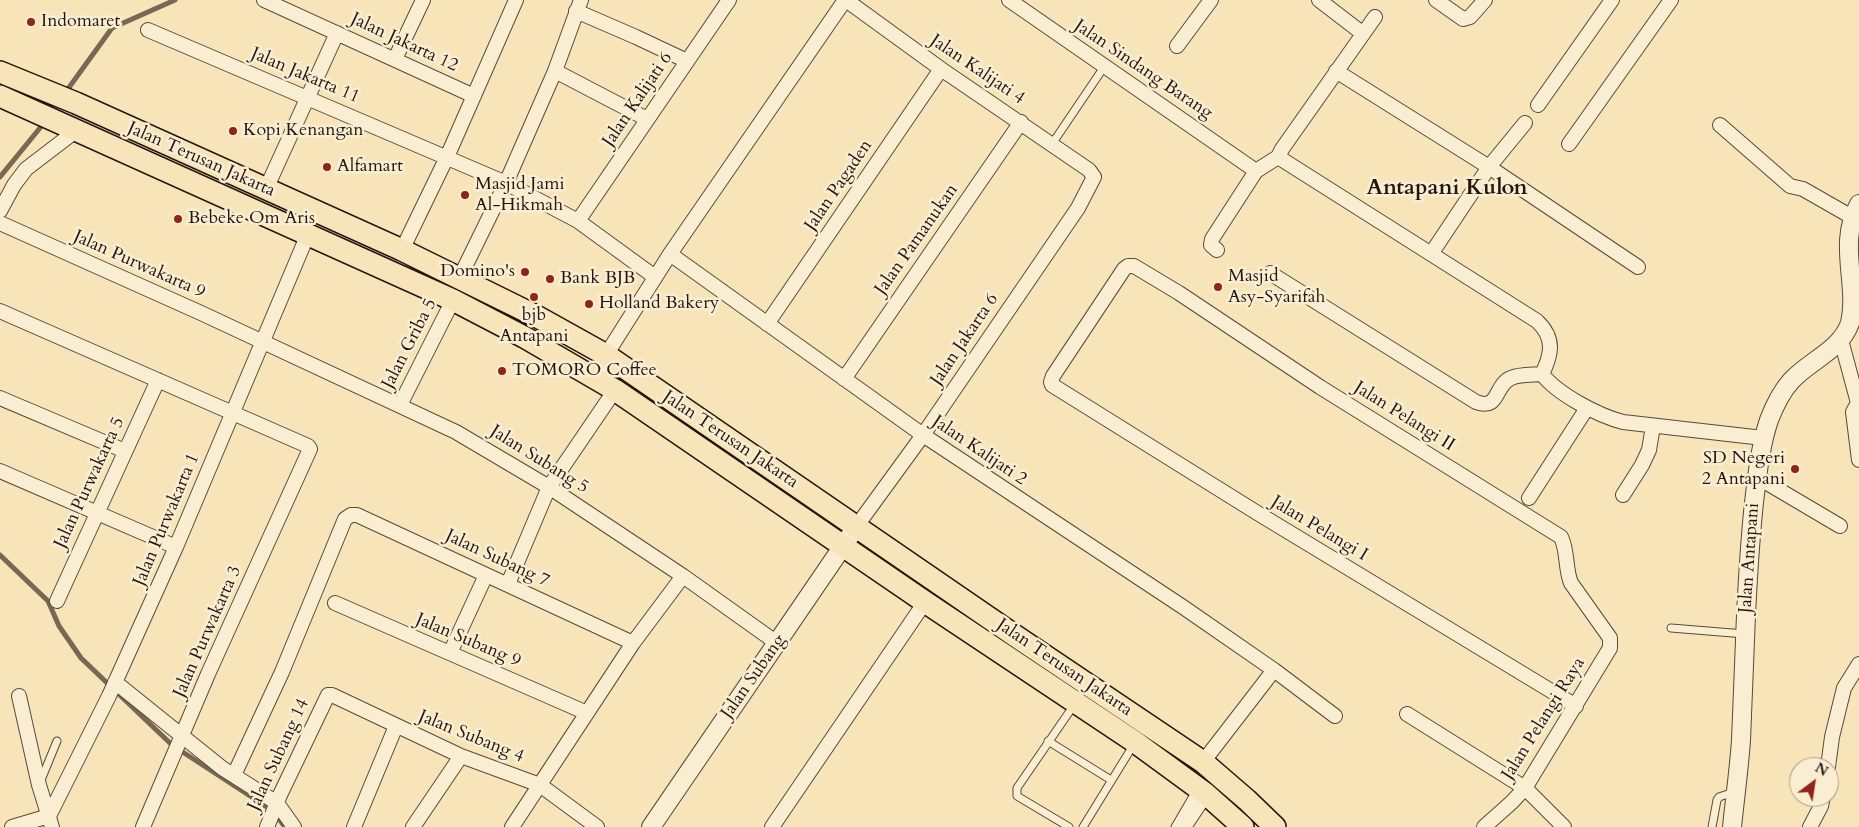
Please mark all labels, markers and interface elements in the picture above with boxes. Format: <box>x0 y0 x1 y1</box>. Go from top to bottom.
street label: Jalan Jakarta 12 <box>347 9 461 77</box>
place label: Indomaret <box>41 11 120 33</box>
marker: Indomaret <box>25 16 37 28</box>
street label: Jalan Sindang Barang <box>1069 16 1217 124</box>
street label: Jalan Kalijati 4 <box>925 30 1029 110</box>
street label: Jalan Jakarta 11 <box>247 43 363 109</box>
street label: Jalan Kalijati 6 <box>598 48 678 152</box>
street label: Jalan Terusan Jakarta <box>124 118 278 202</box>
place label: Kopi Kenangan <box>243 120 364 142</box>
marker: Kopi Kenangan <box>227 125 239 137</box>
street label: Jalan Pagaden <box>801 136 877 236</box>
place label: Alfamart <box>337 156 403 178</box>
marker: Alfamart <box>321 161 333 173</box>
place label: Masjid Jami Al-Hikmah <box>475 174 564 216</box>
district label: Antapani Kulon <box>1366 176 1528 202</box>
street label: Jalan Pamanukan <box>871 180 963 300</box>
marker: Masjid Jami Al-Hikmah <box>459 189 471 201</box>
place label: Bebeke Om Aris <box>188 208 315 230</box>
marker: Bebeke Om Aris <box>172 213 184 225</box>
street label: Jalan Purwakarta 9 <box>70 226 208 304</box>
place label: Domino's <box>440 261 515 283</box>
marker: Domino's <box>519 266 531 278</box>
place label: Masjid Asy-Syarifah <box>1228 266 1325 308</box>
place label: Bank BJB <box>560 268 635 290</box>
marker: Bank BJB <box>544 273 556 285</box>
marker: Masjid Asy-Syarifah <box>1212 281 1224 293</box>
street label: Jalan Jakarta 6 <box>926 290 1004 390</box>
marker: bjb Antapani <box>528 291 540 303</box>
place label: Holland Bakery <box>599 293 719 315</box>
street label: Jalan Griba 5 <box>378 295 442 393</box>
marker: Holland Bakery <box>583 298 595 310</box>
place label: bjb Antapani <box>499 305 569 348</box>
place label: TOMORO Coffee <box>512 360 657 382</box>
marker: TOMORO Coffee <box>496 365 508 377</box>
street label: Jalan Pelangi II <box>1350 377 1458 457</box>
street label: Jalan Terusan Jakarta <box>658 387 802 493</box>
street label: Jalan Kalijati 2 <box>927 411 1031 491</box>
street label: Jalan Purwakarta 5 <box>50 414 130 552</box>
street label: Jalan Subang 5 <box>486 421 592 499</box>
place label: SD Negeri 2 Antapani <box>1702 448 1785 490</box>
street label: Jalan Purwakarta 1 <box>129 450 205 590</box>
marker: SD Negeri 2 Antapani <box>1789 463 1801 475</box>
street label: Jalan Pelangi I <box>1267 492 1371 566</box>
street label: Jalan Antapani <box>1735 502 1765 614</box>
street label: Jalan Subang 7 <box>442 526 552 592</box>
street label: Jalan Purwakarta 3 <box>169 563 247 701</box>
street label: Jalan Subang 9 <box>412 609 524 673</box>
street label: Jalan Terusan Jakarta <box>992 615 1136 721</box>
street label: Jalan Subang <box>717 631 791 723</box>
street label: Jalan Pelangi Raya <box>1498 654 1590 784</box>
street label: Jalan Subang 14 <box>244 696 314 814</box>
street label: Jalan Subang 4 <box>415 706 527 768</box>
north arrow <box>1789 757 1839 807</box>
text: N <box>1811 758 1832 781</box>

